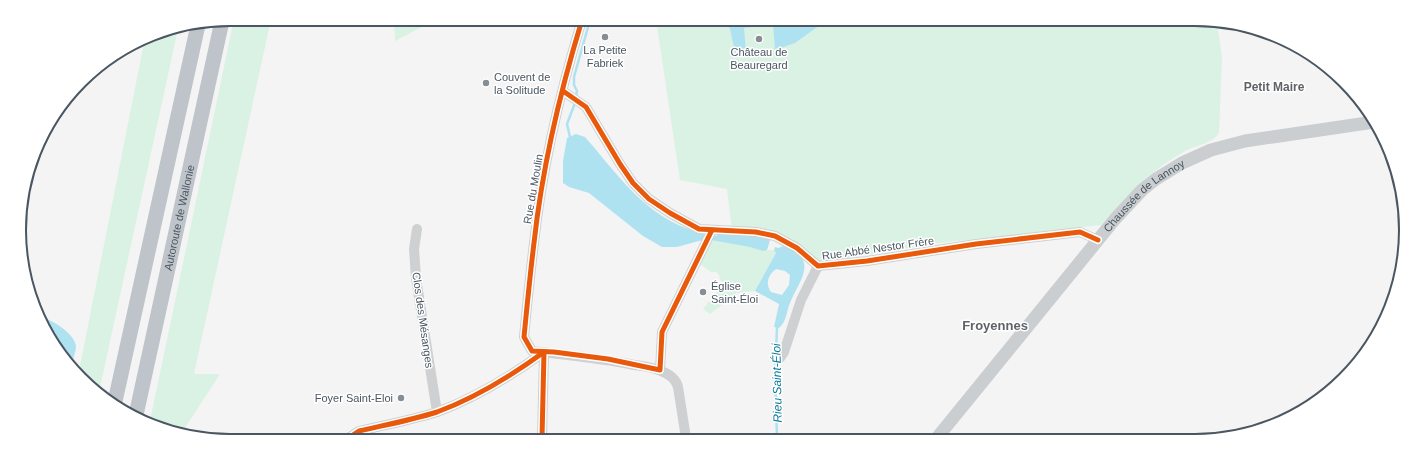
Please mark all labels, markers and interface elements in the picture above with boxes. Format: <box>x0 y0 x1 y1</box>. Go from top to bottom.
marker: La Petite Fabriek <box>600 32 610 42</box>
marker: Château de Beauregard <box>754 34 764 44</box>
place label: La Petite Fabriek <box>583 44 627 69</box>
place label: Château de Beauregard <box>730 46 788 71</box>
place label: Couvent de la Solitude <box>494 71 550 96</box>
marker: Couvent de la Solitude <box>481 78 491 88</box>
district label: Petit Maire <box>1244 80 1305 94</box>
street label: Rue du Moulin <box>521 153 545 225</box>
street label: Chaussée de Lannoy <box>1101 157 1187 234</box>
street label: Autoroute de Wallonie <box>162 164 196 272</box>
street label: Rue Abbé Nestor Frère <box>821 234 935 262</box>
street label: Clos des Mésanges <box>410 271 436 369</box>
place label: Église Saint-Éloi <box>711 280 758 305</box>
marker: Église Saint-Éloi <box>698 287 708 297</box>
district label: Froyennes <box>962 318 1028 333</box>
water label: Rieu Saint-Éloi <box>768 343 785 423</box>
place label: Foyer Saint-Eloi <box>315 392 393 404</box>
marker: Foyer Saint-Eloi <box>396 393 406 403</box>

